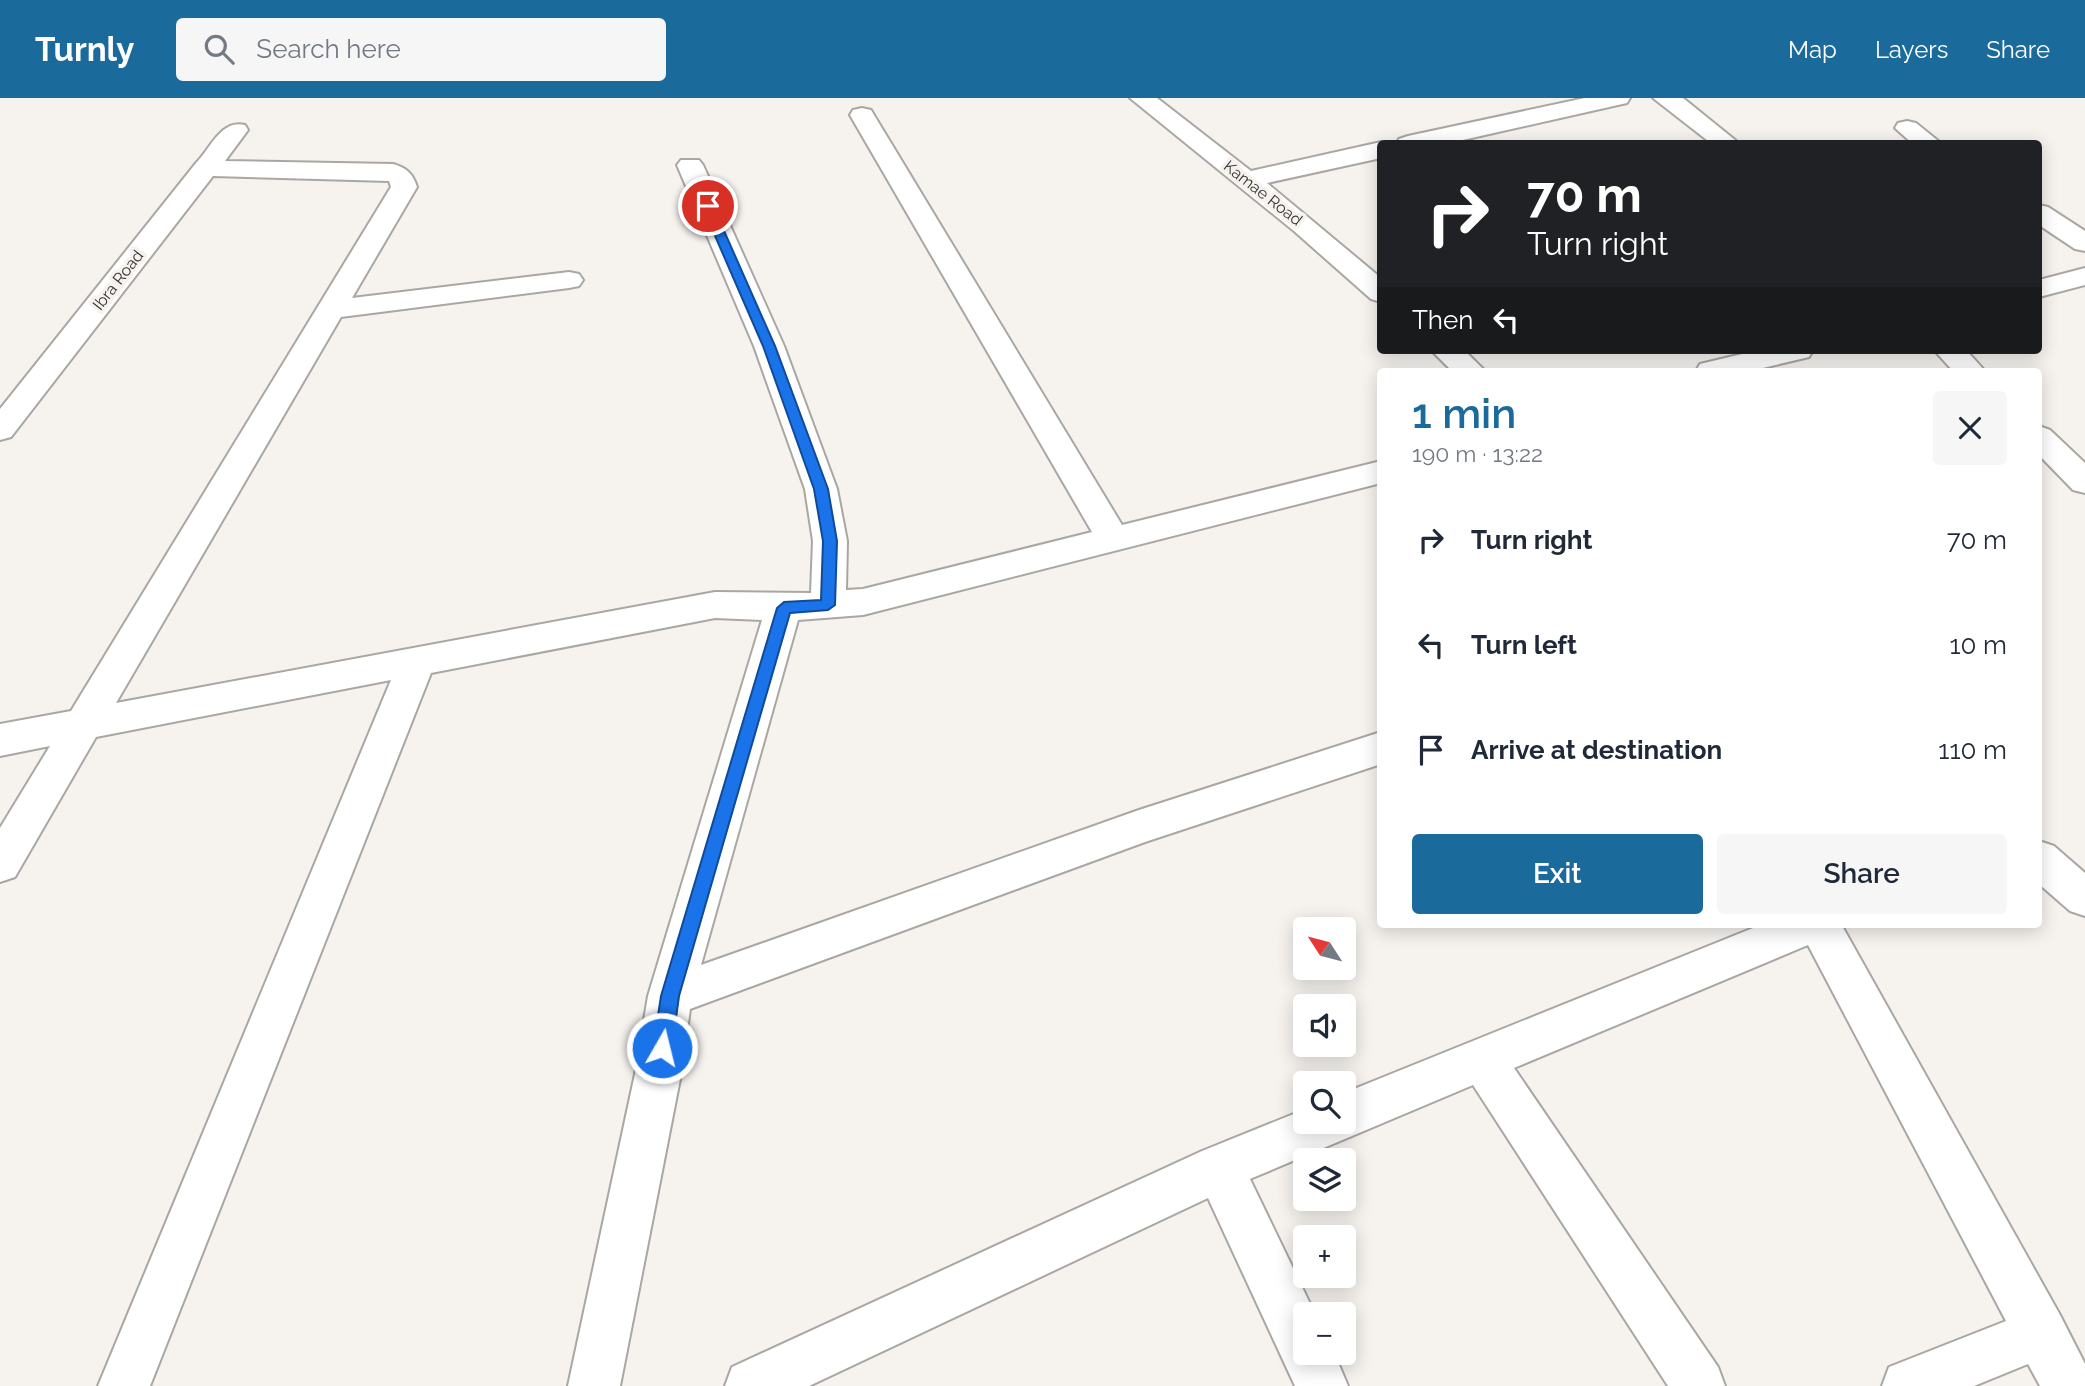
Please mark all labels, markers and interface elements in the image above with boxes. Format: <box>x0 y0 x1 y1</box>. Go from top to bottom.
search box <box>176 18 666 81</box>
text: Turnly <box>35 30 134 69</box>
icon: search <box>200 30 238 68</box>
text: Search here <box>256 34 401 64</box>
text: Map <box>1788 35 1837 64</box>
text: Layers <box>1875 35 1948 64</box>
text: Share <box>1986 35 2050 64</box>
street label: Kamae Road <box>1220 156 1306 230</box>
text: 70 m <box>1527 166 1642 223</box>
icon: right <box>1412 168 1503 259</box>
pin <box>678 176 738 236</box>
icon: arrive <box>689 187 727 225</box>
text: Turn right <box>1527 225 1668 262</box>
street label: Ibra Road <box>89 246 147 314</box>
icon: left <box>1487 301 1525 339</box>
text: Then <box>1412 305 1473 335</box>
text: 1 min <box>1412 389 1516 438</box>
button: close <box>1933 391 2007 465</box>
text: 190 m · 13:22 <box>1412 440 1543 467</box>
icon: right <box>1412 521 1450 559</box>
text: Turn right <box>1471 525 1592 555</box>
text: 70 m <box>1947 525 2007 555</box>
icon: left <box>1412 626 1450 664</box>
text: Turn left <box>1471 630 1577 660</box>
text: 10 m <box>1949 630 2007 660</box>
icon: arrive <box>1412 731 1450 769</box>
text: Arrive at destination <box>1471 735 1722 765</box>
text: 110 m <box>1938 735 2007 765</box>
button: Exit <box>1412 834 1703 914</box>
button: Share <box>1717 834 2007 914</box>
north arrow <box>1293 917 1356 980</box>
map controls <box>1293 917 1356 1365</box>
button: sound <box>1293 994 1356 1057</box>
position arrow <box>625 1011 699 1085</box>
button: search <box>1293 1071 1356 1134</box>
button: layers <box>1293 1148 1356 1211</box>
button: + <box>1293 1225 1356 1288</box>
button: − <box>1293 1302 1356 1365</box>

